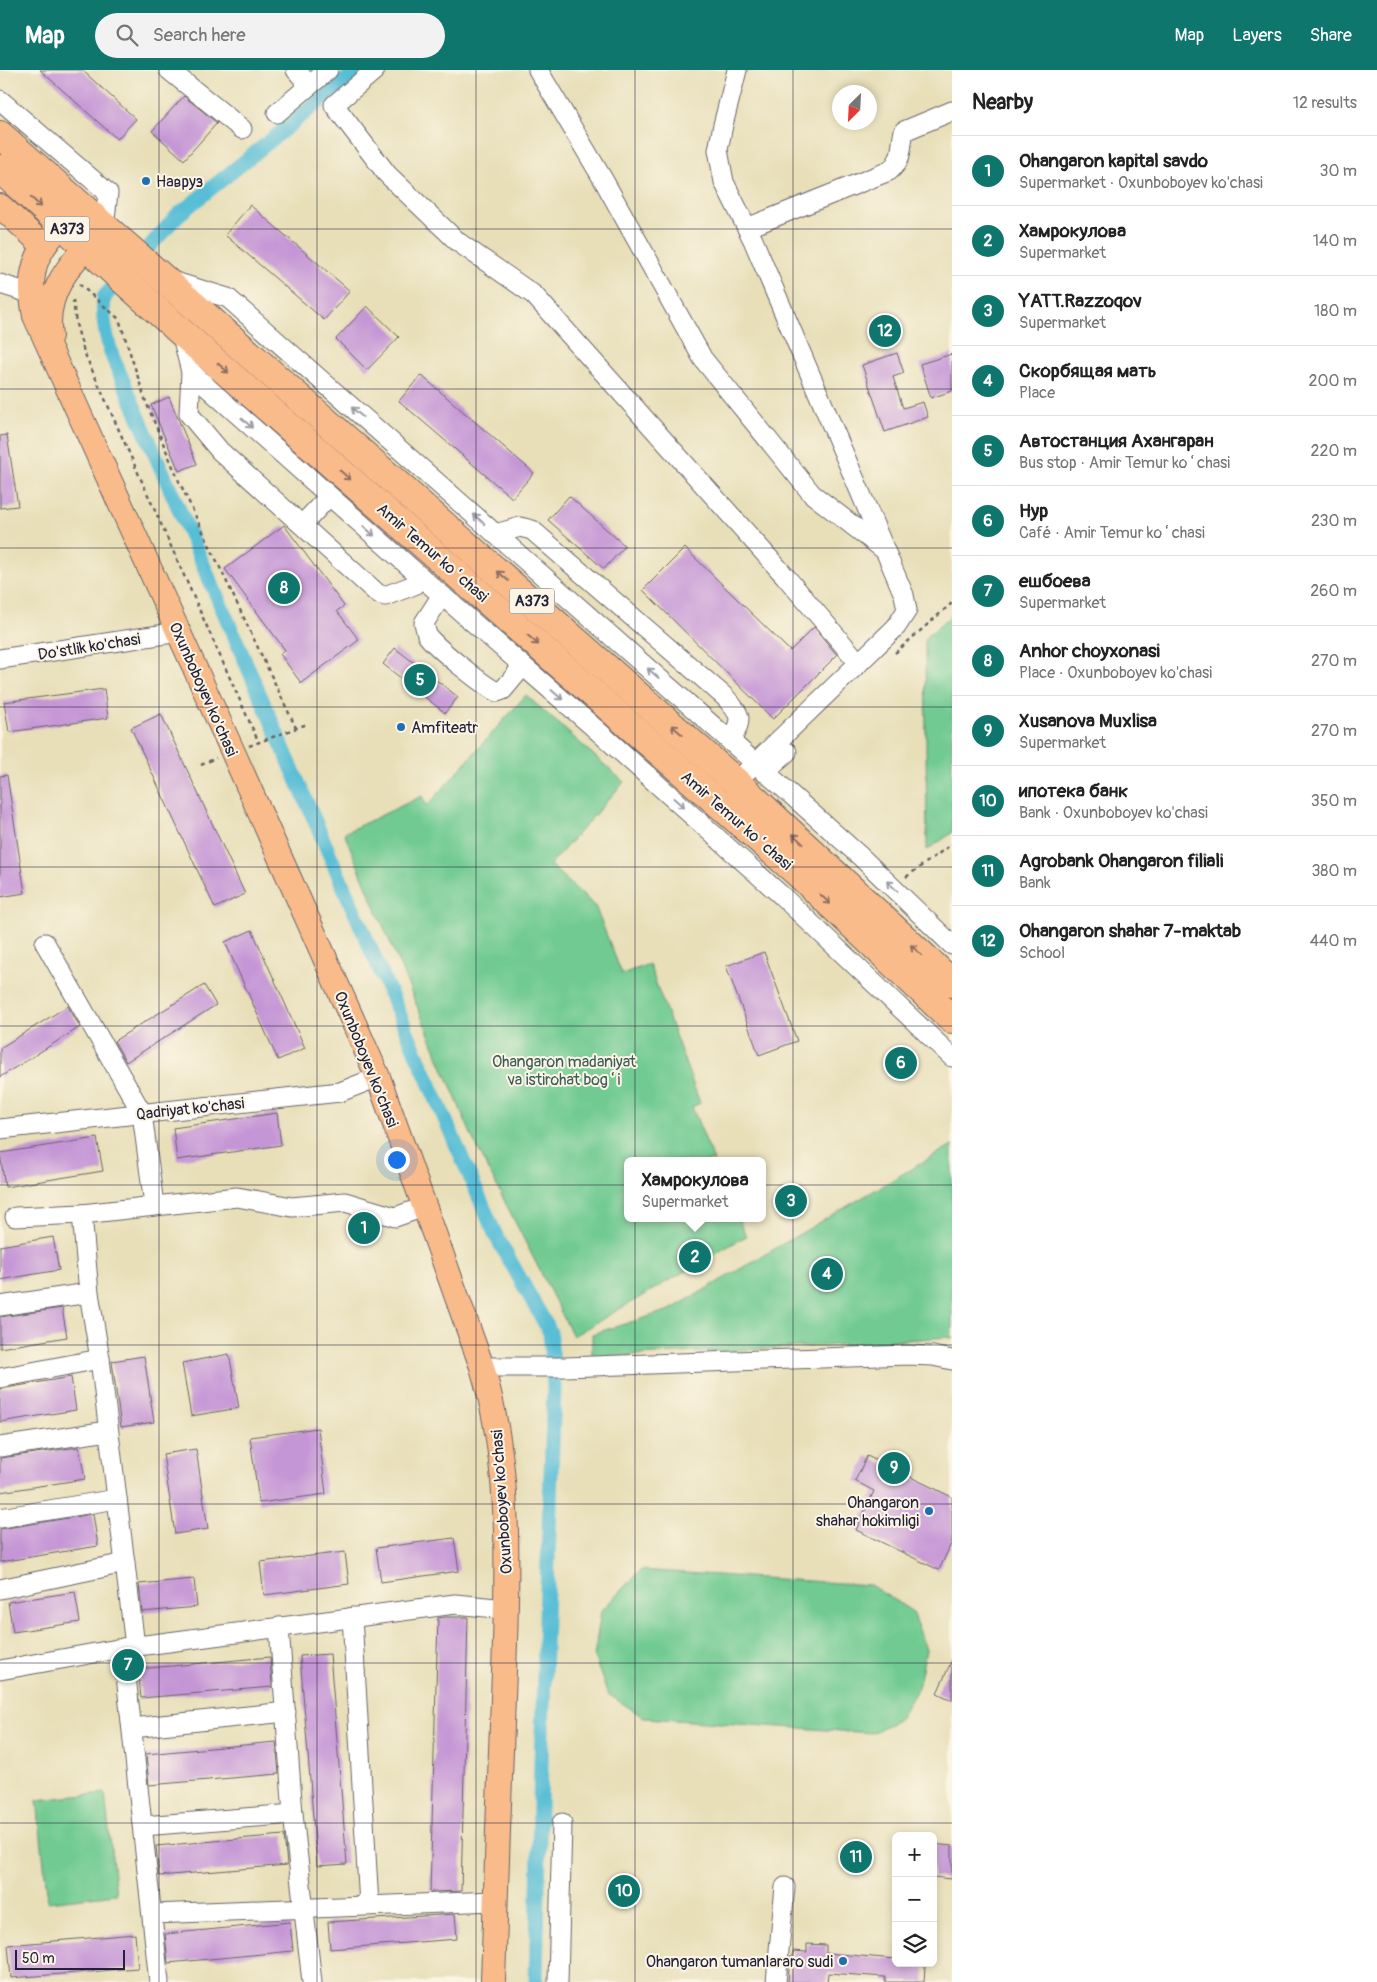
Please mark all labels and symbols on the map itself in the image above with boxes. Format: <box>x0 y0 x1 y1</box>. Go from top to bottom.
north arrow <box>832 85 877 130</box>
place label: Навруз <box>156 172 204 192</box>
marker: Навруз <box>140 175 152 187</box>
one-way arrow <box>30 196 43 208</box>
road number: A373 <box>44 216 90 242</box>
pin: 12 <box>869 312 901 350</box>
one-way arrow <box>216 362 229 374</box>
one-way arrow <box>351 407 364 418</box>
one-way arrow <box>241 417 254 429</box>
one-way arrow <box>338 470 351 481</box>
street label: Amir Temur koʻchasi <box>372 499 492 607</box>
one-way arrow <box>473 514 486 525</box>
one-way arrow <box>362 525 375 536</box>
pin: 8 <box>268 569 300 607</box>
one-way arrow <box>497 570 510 582</box>
road number: A373 <box>510 588 554 614</box>
street label: Oxunboboyev ko'chasi <box>164 619 242 760</box>
street label: Do'stlik ko'chasi <box>36 629 142 665</box>
one-way arrow <box>526 635 539 646</box>
pin: 5 <box>404 661 436 699</box>
one-way arrow <box>647 667 660 679</box>
one-way arrow <box>551 690 564 701</box>
place label: Amfiteatr <box>411 718 478 738</box>
marker: Amfiteatr <box>395 721 407 733</box>
one-way arrow <box>671 724 684 736</box>
street label: Amir Temur koʻchasi <box>676 767 796 875</box>
one-way arrow <box>672 798 685 809</box>
one-way arrow <box>791 833 804 845</box>
one-way arrow <box>886 880 898 892</box>
one-way arrow <box>819 893 831 905</box>
one-way arrow <box>910 944 923 956</box>
street label: Oxunboboyev ko'chasi <box>330 988 403 1130</box>
pin: 6 <box>885 1044 917 1082</box>
park label: Ohangaron madaniyat va istirohat bogʻi <box>492 1052 637 1090</box>
street label: Qadriyat ko'chasi <box>135 1093 245 1125</box>
your location <box>384 1147 410 1173</box>
pin: 3 <box>775 1182 807 1220</box>
pin: 1 <box>348 1209 380 1247</box>
pin: 2 <box>679 1238 711 1276</box>
pin: 4 <box>811 1255 843 1293</box>
street label: Oxunboboyev ko'chasi <box>487 1429 517 1575</box>
pin: 9 <box>878 1449 910 1487</box>
place label: Ohangaron shahar hokimligi <box>816 1493 919 1531</box>
marker: Ohangaron shahar hokimligi <box>923 1505 935 1517</box>
pin: 7 <box>112 1646 144 1684</box>
pin: 11 <box>840 1838 872 1876</box>
pin: 10 <box>608 1872 640 1910</box>
scale bar <box>15 1947 125 1970</box>
place label: Ohangaron tumanlararo sudi <box>646 1952 833 1972</box>
marker: Ohangaron tumanlararo sudi <box>837 1955 849 1967</box>

